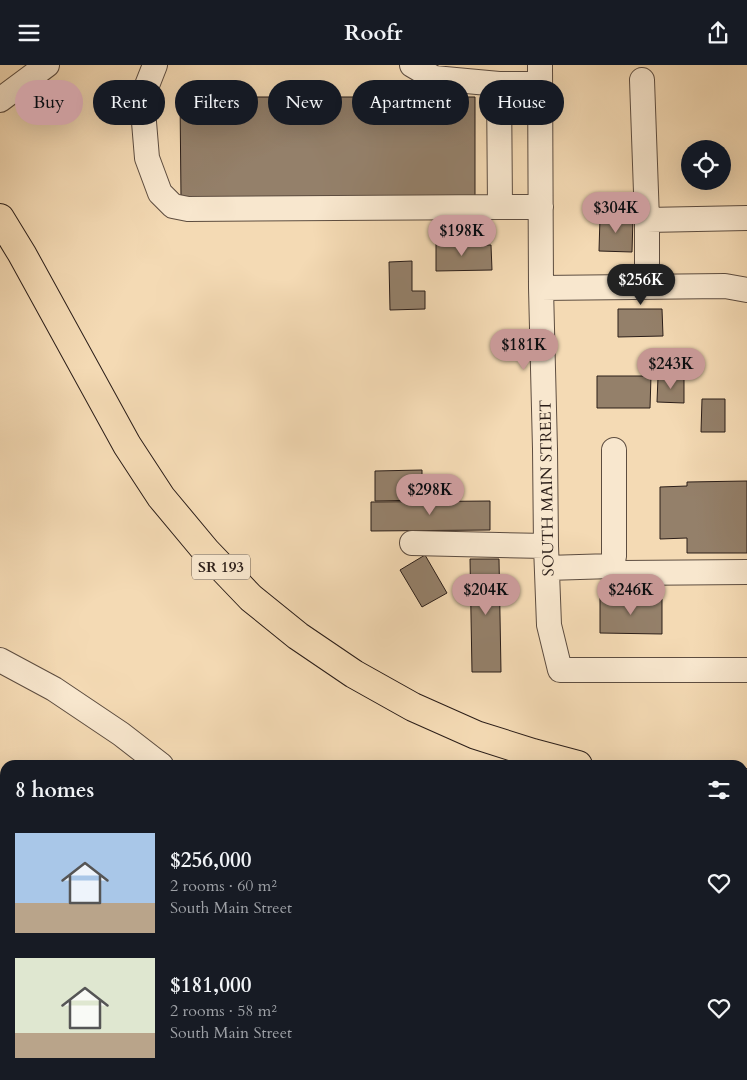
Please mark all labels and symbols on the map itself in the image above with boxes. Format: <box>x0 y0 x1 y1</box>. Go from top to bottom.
pin: $304K <box>581 191 651 234</box>
pin: $198K <box>427 215 497 257</box>
pin: $256K <box>606 263 676 306</box>
pin: $181K <box>489 329 559 371</box>
pin: $243K <box>636 347 706 390</box>
street label: SOUTH MAIN STREET <box>534 399 560 576</box>
pin: $298K <box>395 473 465 516</box>
road number: SR 193 <box>192 555 250 579</box>
pin: $204K <box>451 573 521 616</box>
pin: $246K <box>596 573 666 616</box>

